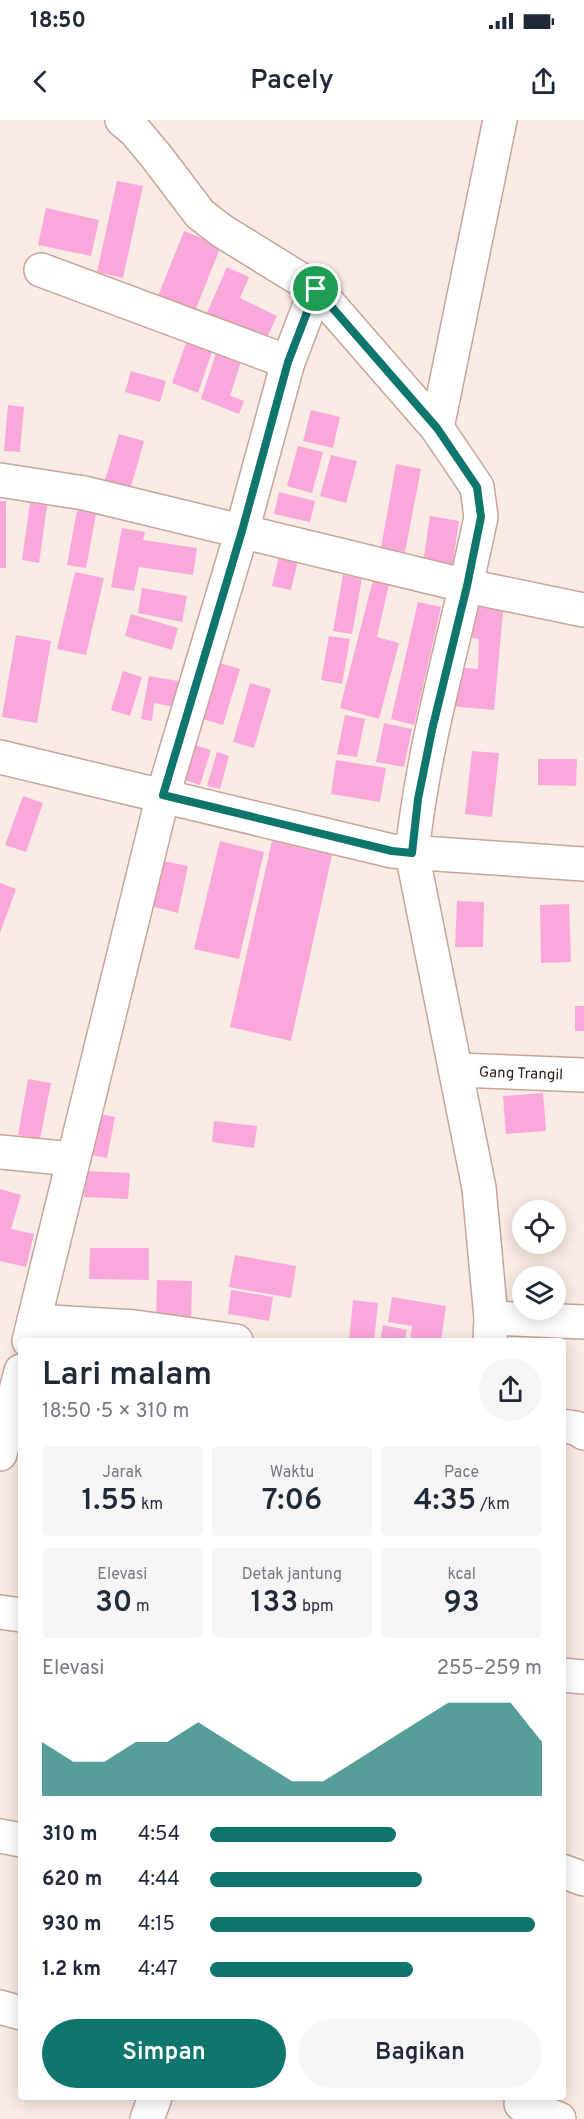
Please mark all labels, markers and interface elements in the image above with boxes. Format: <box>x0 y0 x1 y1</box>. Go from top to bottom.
text: 18:50 <box>30 8 86 35</box>
text: Pacely <box>250 64 334 98</box>
icon: back <box>24 65 57 98</box>
icon: share <box>527 65 560 98</box>
pin <box>290 263 341 314</box>
icon: arrive <box>299 272 332 305</box>
street label: Gang Trangil <box>478 1064 563 1085</box>
map controls <box>512 1200 566 1320</box>
button: locate <box>512 1200 566 1254</box>
button: layers <box>512 1266 566 1320</box>
text: Lari malam <box>42 1355 212 1397</box>
button: share <box>479 1358 542 1421</box>
text: 18:50 · 5 × 310 m <box>42 1399 189 1425</box>
text: Jarak <box>102 1463 142 1483</box>
text: Waktu <box>270 1463 314 1483</box>
text: Pace <box>444 1463 479 1483</box>
text: 1.55 <box>82 1483 137 1520</box>
text: 7:06 <box>262 1483 322 1520</box>
text: 4:35 <box>414 1483 476 1520</box>
text: km <box>137 1495 163 1515</box>
text: /km <box>476 1495 510 1515</box>
text: Elevasi <box>97 1565 147 1585</box>
text: Detak jantung <box>242 1565 342 1585</box>
text: kcal <box>447 1565 476 1585</box>
text: 30 <box>95 1585 132 1622</box>
text: 133 <box>251 1585 298 1622</box>
text: 93 <box>444 1585 480 1622</box>
text: m <box>132 1597 150 1617</box>
text: bpm <box>298 1597 333 1617</box>
text: Elevasi <box>42 1656 104 1682</box>
text: 255–259 m <box>437 1656 542 1682</box>
text: 310 m <box>42 1822 98 1848</box>
text: 4:54 <box>138 1822 180 1848</box>
text: 620 m <box>42 1867 102 1893</box>
text: 4:44 <box>138 1867 180 1893</box>
text: 930 m <box>42 1912 102 1938</box>
text: 4:15 <box>138 1912 175 1938</box>
text: 1.2 km <box>42 1957 101 1983</box>
text: 4:47 <box>138 1957 178 1983</box>
button: Simpan <box>42 2019 286 2088</box>
button: Bagikan <box>298 2019 542 2088</box>

